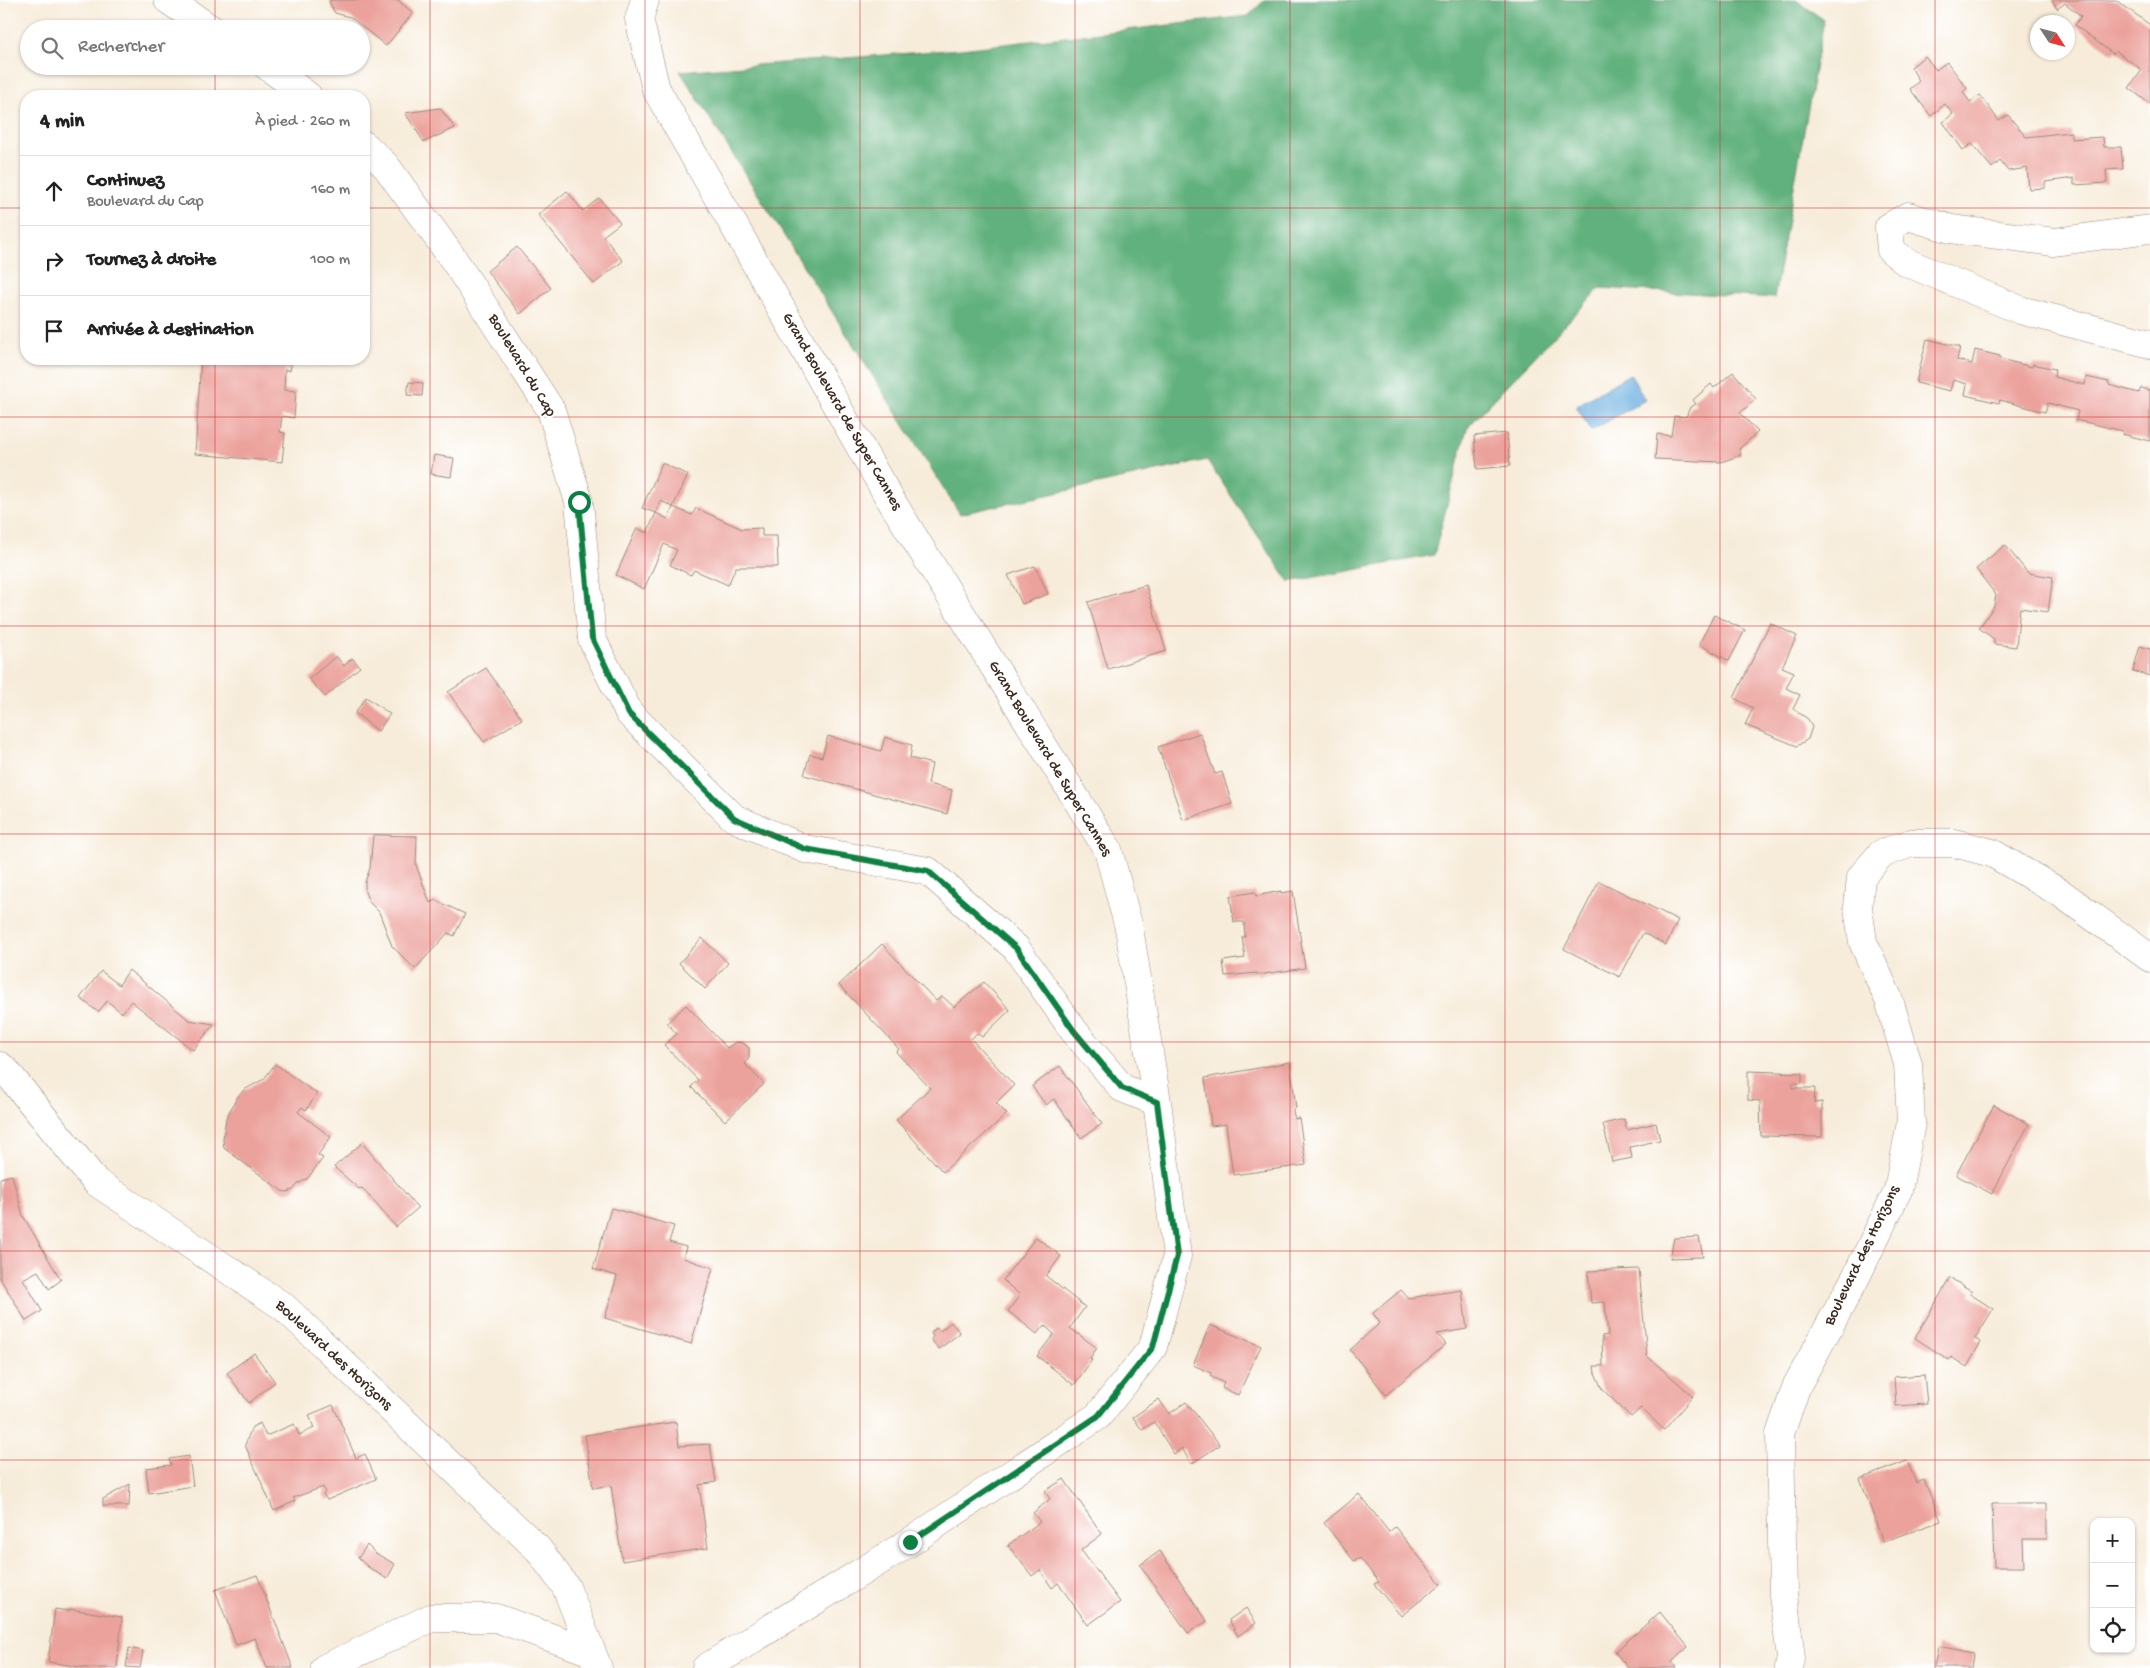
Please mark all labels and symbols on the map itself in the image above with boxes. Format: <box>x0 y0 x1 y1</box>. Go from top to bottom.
north arrow <box>2030 15 2075 60</box>
street label: Boulevard du Cap <box>482 310 559 421</box>
street label: Grand Boulevard de Super Cannes <box>777 310 906 515</box>
route start <box>568 491 591 514</box>
street label: Grand Boulevard de Super Cannes <box>983 658 1116 861</box>
street label: Boulevard des Horizons <box>1820 1182 1906 1330</box>
street label: Boulevard des Horizons <box>270 1296 396 1416</box>
route end <box>899 1531 922 1554</box>

